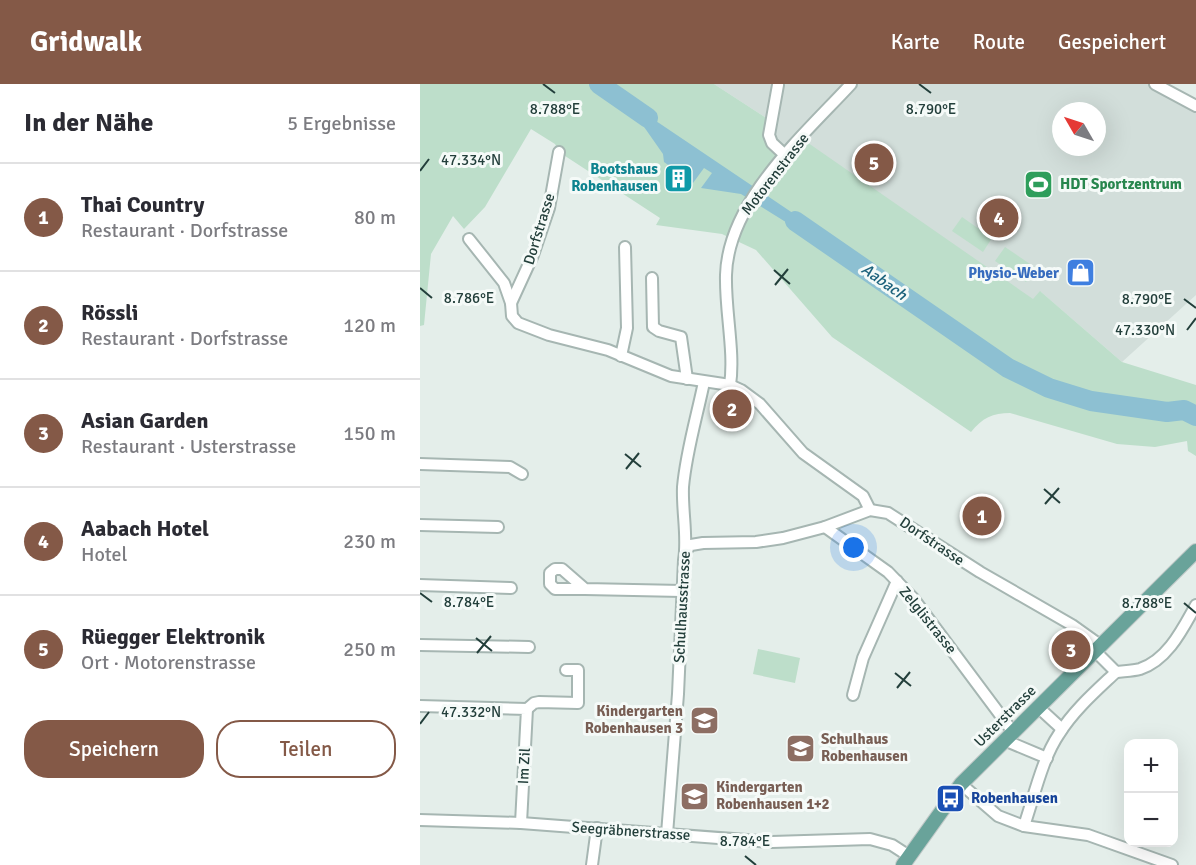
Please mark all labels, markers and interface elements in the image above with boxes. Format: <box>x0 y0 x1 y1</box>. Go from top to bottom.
text: Gridwalk <box>30 25 142 59</box>
text: Karte <box>891 29 940 55</box>
text: Route <box>973 29 1025 55</box>
text: Gespeichert <box>1058 29 1166 55</box>
text: 8.788°E <box>530 100 580 118</box>
text: 8.790°E <box>906 100 956 118</box>
north arrow <box>1052 102 1106 156</box>
text: In der Nähe <box>24 107 154 139</box>
text: 5 Ergebnisse <box>287 111 396 136</box>
street label: Motorenstrasse <box>737 129 813 219</box>
pin: 5 <box>854 140 894 185</box>
text: 47.334°N <box>441 151 501 169</box>
place label: Bootshaus Robenhausen <box>571 160 658 195</box>
building icon: Bootshaus Robenhausen <box>663 162 695 194</box>
sports icon: HDT Sportzentrum <box>1023 168 1055 200</box>
place label: HDT Sportzentrum <box>1060 175 1182 193</box>
text: Thai Country <box>81 191 204 218</box>
street label: Dorfstrasse <box>520 191 558 267</box>
pin: 4 <box>980 196 1018 240</box>
text: 1 <box>38 205 49 230</box>
text: 80 m <box>354 205 396 230</box>
text: Restaurant · Dorfstrasse <box>81 218 288 243</box>
shop icon: Physio-Weber <box>1064 257 1096 289</box>
water label: Aabach <box>858 259 912 305</box>
place label: Physio-Weber <box>968 264 1059 282</box>
text: 8.786°E <box>444 289 494 307</box>
text: 8.790°E <box>1122 290 1172 308</box>
text: Rössli <box>81 299 138 326</box>
text: 2 <box>38 313 49 338</box>
text: 120 m <box>343 313 396 338</box>
text: 47.330°N <box>1115 321 1175 339</box>
text: Restaurant · Dorfstrasse <box>81 326 288 351</box>
pin: 2 <box>712 386 752 432</box>
text: Asian Garden <box>81 407 209 434</box>
text: 3 <box>38 421 49 446</box>
text: 150 m <box>343 421 396 446</box>
text: Restaurant · Usterstrasse <box>81 434 296 459</box>
pin: 1 <box>962 494 1002 538</box>
street label: Dorfstrasse <box>896 513 968 569</box>
text: Aabach Hotel <box>81 515 209 542</box>
text: 4 <box>38 529 49 554</box>
text: 230 m <box>343 529 396 554</box>
your location <box>839 533 868 562</box>
text: Hotel <box>81 542 127 567</box>
street label: Schulhausstrasse <box>670 551 694 663</box>
street label: Zelglistrasse <box>895 583 961 657</box>
text: 8.784°E <box>444 593 494 611</box>
text: 8.788°E <box>1122 594 1172 612</box>
text: Rüegger Elektronik <box>81 623 265 650</box>
pin: 3 <box>1052 628 1090 672</box>
text: 5 <box>38 637 49 662</box>
text: 250 m <box>343 637 396 662</box>
text: Ort · Motorenstrasse <box>81 650 256 675</box>
street label: Usterstrasse <box>970 681 1040 751</box>
place label: Kindergarten Robenhausen 3 <box>585 702 683 737</box>
text: 47.332°N <box>441 703 501 721</box>
school or university icon: Kindergarten Robenhausen 3 <box>688 704 720 736</box>
button: Speichern <box>24 720 204 778</box>
button: Teilen <box>216 720 396 778</box>
place label: Schulhaus Robenhausen <box>821 730 908 765</box>
school or university icon: Schulhaus Robenhausen <box>784 732 816 764</box>
map controls <box>1124 739 1178 847</box>
button: + <box>1124 739 1178 793</box>
street label: Im Zil <box>514 747 534 785</box>
place label: Kindergarten Robenhausen 1+2 <box>716 778 830 813</box>
school or university icon: Kindergarten Robenhausen 1+2 <box>679 780 711 812</box>
bus stop icon: Robenhausen <box>934 782 966 814</box>
place label: Robenhausen <box>971 789 1058 807</box>
button: − <box>1124 793 1178 847</box>
street label: Seegräbnerstrasse <box>571 818 691 844</box>
text: 8.784°E <box>720 832 770 850</box>

